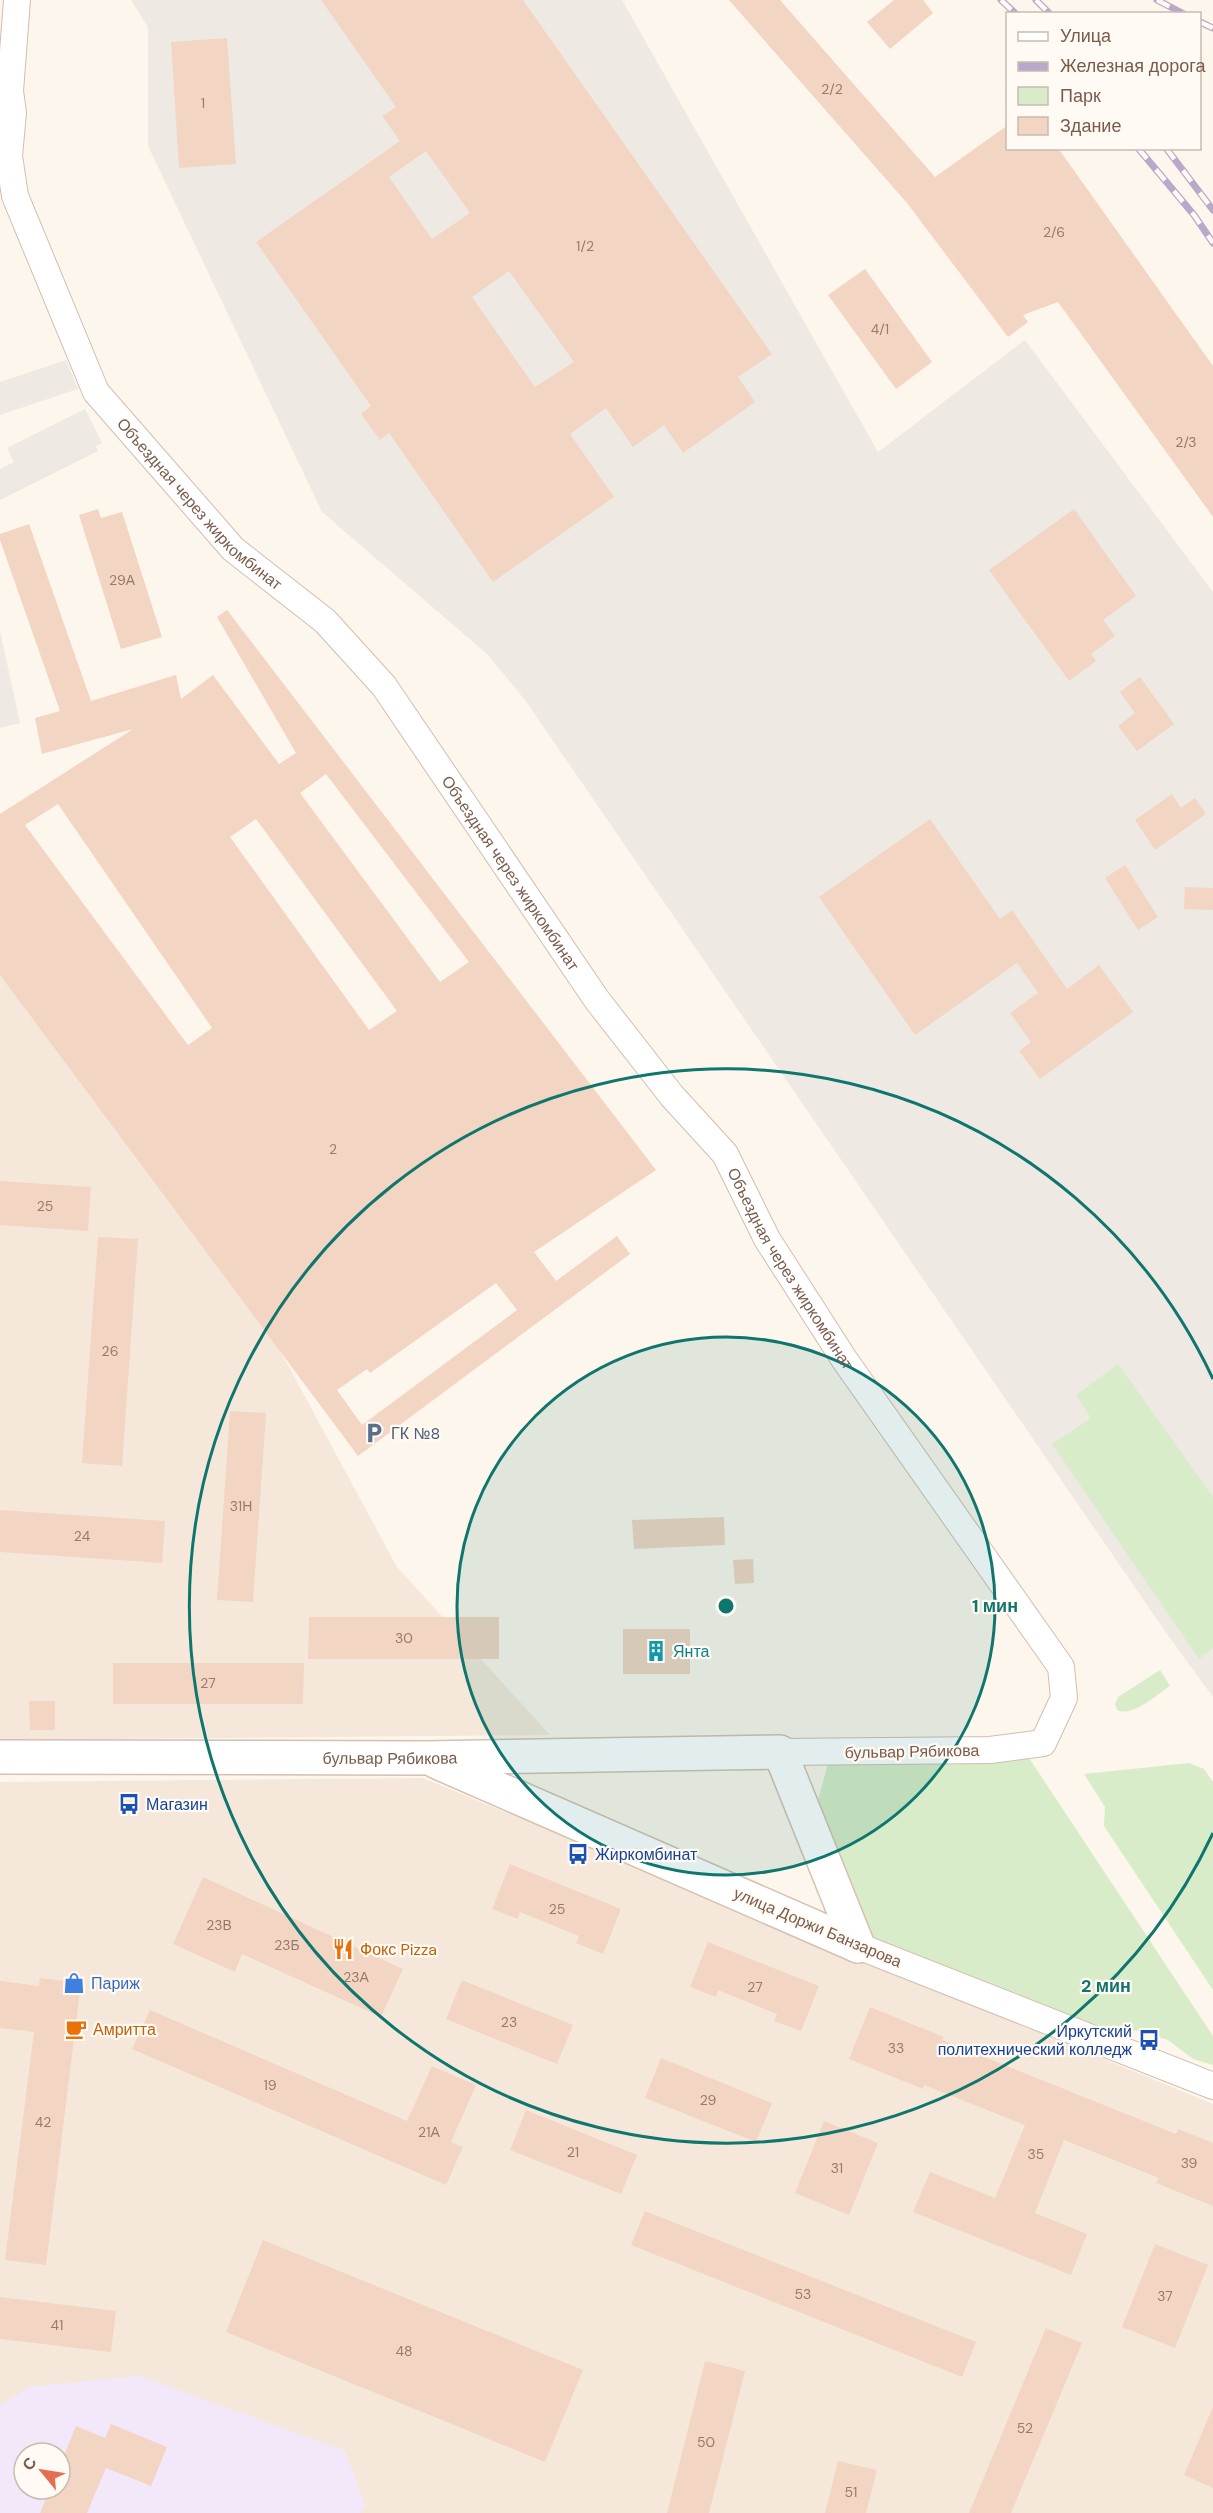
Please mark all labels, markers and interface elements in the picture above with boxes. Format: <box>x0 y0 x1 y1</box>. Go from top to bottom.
legend <box>1006 12 1201 150</box>
text: Улица <box>1060 24 1112 48</box>
text: Железная дорога <box>1060 54 1206 78</box>
house number: 2/2 <box>821 80 843 98</box>
text: Парк <box>1060 84 1101 108</box>
house number: 1 <box>201 94 205 112</box>
text: Здание <box>1060 114 1121 138</box>
house number: 2/6 <box>1043 223 1065 241</box>
house number: 1/2 <box>576 237 594 255</box>
house number: 4/1 <box>871 320 889 338</box>
street label: Объездная через жиркомбинат <box>112 413 287 595</box>
house number: 2/3 <box>1175 433 1197 451</box>
house number: 29А <box>109 571 136 589</box>
street label: Объездная через жиркомбинат <box>437 772 584 975</box>
house number: 2 <box>329 1140 337 1158</box>
street label: Объездная через жиркомбинат <box>722 1164 858 1374</box>
house number: 25 <box>37 1197 53 1215</box>
house number: 26 <box>102 1342 118 1360</box>
parking icon: ГК №8 <box>362 1421 386 1445</box>
place label: ГК №8 <box>391 1423 440 1444</box>
house number: 31Н <box>230 1497 252 1515</box>
house number: 24 <box>74 1527 91 1545</box>
text: 1 мин <box>972 1594 1018 1618</box>
centre of rings <box>716 1596 736 1616</box>
house number: 30 <box>395 1629 413 1647</box>
building icon: Янта <box>644 1639 668 1663</box>
place label: Янта <box>673 1641 710 1662</box>
house number: 27 <box>200 1674 216 1692</box>
street label: бульвар Рябикова <box>844 1740 980 1763</box>
street label: бульвар Рябикова <box>323 1747 458 1769</box>
bus stop icon: Магазин <box>117 1792 141 1816</box>
place label: Магазин <box>146 1794 208 1815</box>
bus stop icon: Жиркомбинат <box>566 1842 590 1866</box>
place label: Жиркомбинат <box>595 1844 698 1865</box>
street label: улица Доржи Банзарова <box>731 1883 905 1972</box>
house number: 25 <box>549 1900 565 1918</box>
house number: 23В <box>206 1916 232 1934</box>
house number: 23Б <box>274 1936 300 1954</box>
restaurant icon: Фокс Pizza <box>331 1937 355 1961</box>
place label: Фокс Pizza <box>360 1939 437 1960</box>
house number: 23А <box>343 1968 369 1986</box>
shop icon: Париж <box>62 1971 86 1995</box>
place label: Париж <box>91 1973 140 1994</box>
text: 2 мин <box>1081 1974 1131 1998</box>
house number: 27 <box>747 1978 763 1996</box>
house number: 23 <box>501 2013 517 2031</box>
cafe icon: Амритта <box>64 2017 88 2041</box>
place label: Амритта <box>93 2019 156 2040</box>
place label: Иркутский политехнический колледж <box>938 2021 1132 2060</box>
bus stop icon: Иркутский политехнический колледж <box>1137 2028 1161 2052</box>
house number: 33 <box>888 2039 904 2057</box>
house number: 19 <box>263 2076 277 2094</box>
house number: 29 <box>700 2091 717 2109</box>
house number: 42 <box>35 2113 51 2131</box>
house number: 21А <box>418 2123 441 2141</box>
house number: 21 <box>567 2143 579 2161</box>
house number: 35 <box>1028 2145 1044 2163</box>
house number: 39 <box>1181 2154 1198 2172</box>
house number: 31 <box>831 2159 843 2177</box>
house number: 53 <box>795 2285 811 2303</box>
house number: 37 <box>1157 2287 1173 2305</box>
house number: 41 <box>51 2316 63 2334</box>
house number: 48 <box>395 2342 413 2360</box>
house number: 52 <box>1017 2419 1033 2437</box>
house number: 50 <box>697 2433 715 2451</box>
north arrow <box>12 2441 72 2501</box>
text: С <box>17 2453 42 2474</box>
house number: 51 <box>845 2483 857 2501</box>

